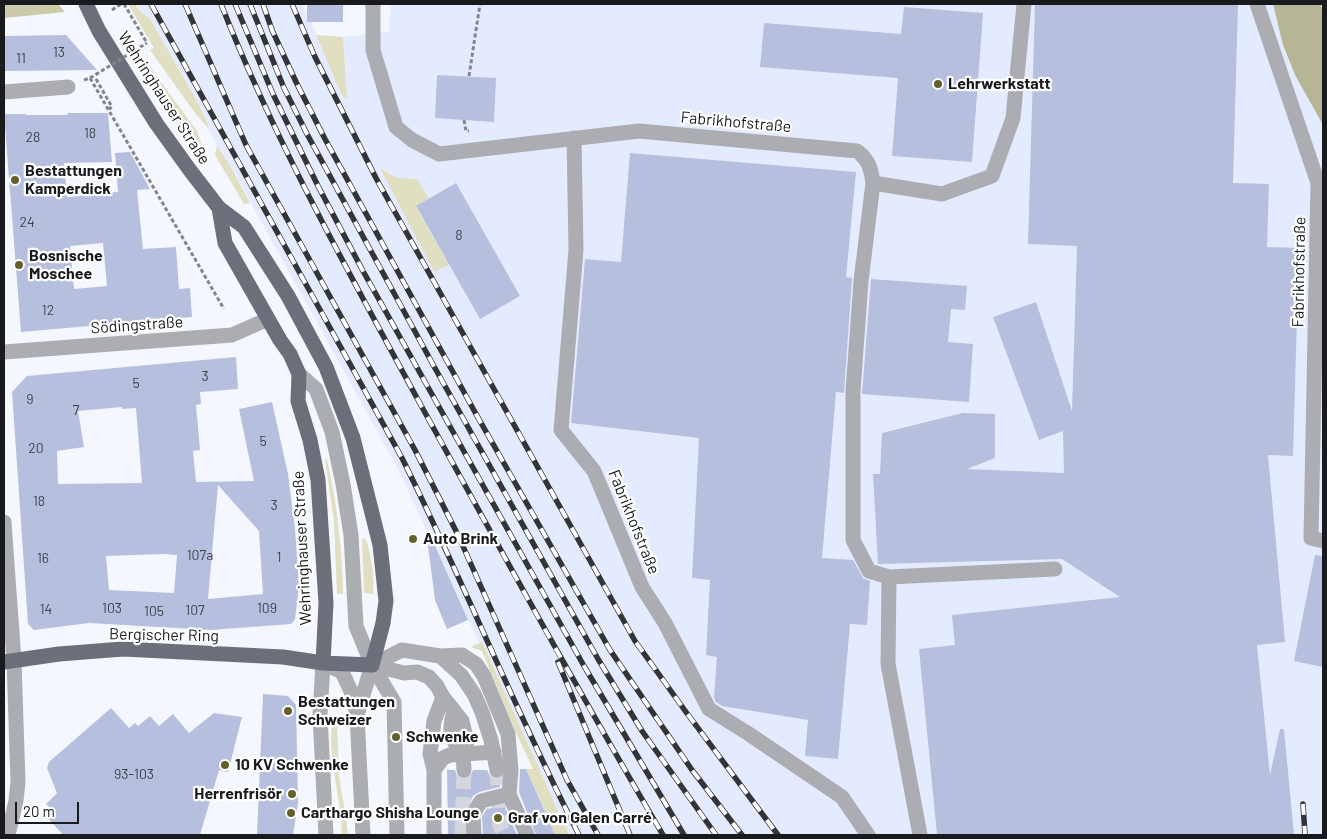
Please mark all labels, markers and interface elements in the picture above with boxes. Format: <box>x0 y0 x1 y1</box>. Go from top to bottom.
street label: Wehringhauser Straße <box>114 28 214 168</box>
house number: 13 <box>53 44 65 60</box>
house number: 11 <box>16 50 26 66</box>
place label: Lehrwerkstatt <box>948 74 1051 94</box>
marker: Lehrwerkstatt <box>932 78 944 90</box>
street label: Fabrikhofstraße <box>680 108 792 136</box>
house number: 18 <box>84 125 96 141</box>
house number: 28 <box>26 129 40 145</box>
place label: Bestattungen Kamperdick <box>25 161 122 199</box>
marker: Bestattungen Kamperdick <box>9 174 21 186</box>
house number: 24 <box>19 214 35 230</box>
street label: Fabrikhofstraße <box>1288 216 1310 328</box>
house number: 8 <box>455 227 463 243</box>
place label: Bosnische Moschee <box>29 246 103 284</box>
marker: Bosnische Moschee <box>13 259 25 271</box>
house number: 12 <box>42 302 54 318</box>
street label: Södingstraße <box>90 312 184 338</box>
house number: 3 <box>201 368 209 384</box>
house number: 5 <box>132 375 140 391</box>
house number: 9 <box>26 391 34 407</box>
house number: 7 <box>73 402 79 418</box>
house number: 5 <box>259 433 267 449</box>
house number: 20 <box>28 440 44 456</box>
street label: Fabrikhofstraße <box>604 467 664 577</box>
street label: Wehringhauser Straße <box>288 470 316 626</box>
house number: 18 <box>33 493 45 509</box>
house number: 3 <box>270 497 278 513</box>
place label: Auto Brink <box>423 529 498 549</box>
marker: Auto Brink <box>407 533 419 545</box>
house number: 107a <box>187 547 213 563</box>
house number: 1 <box>277 549 281 565</box>
house number: 16 <box>37 550 49 566</box>
house number: 103 <box>102 600 122 616</box>
house number: 109 <box>257 600 277 616</box>
house number: 14 <box>40 601 52 617</box>
house number: 107 <box>185 602 205 618</box>
house number: 105 <box>144 603 164 619</box>
street label: Bergischer Ring <box>109 624 219 646</box>
place label: Bestattungen Schweizer <box>298 692 395 730</box>
marker: Bestattungen Schweizer <box>282 705 294 717</box>
place label: Schwenke <box>406 727 479 747</box>
marker: Schwenke <box>390 731 402 743</box>
place label: 10 KV Schwenke <box>235 755 349 775</box>
marker: 10 KV Schwenke <box>219 759 231 771</box>
house number: 93-103 <box>114 766 154 782</box>
place label: Herrenfrisör <box>194 784 282 804</box>
marker: Herrenfrisör <box>286 788 298 800</box>
scale bar <box>18 792 81 824</box>
text: 20 m <box>23 802 55 820</box>
place label: Carthargo Shisha Lounge <box>301 803 479 823</box>
marker: Carthargo Shisha Lounge <box>285 807 297 819</box>
place label: Graf von Galen Carré <box>508 808 652 828</box>
marker: Graf von Galen Carré <box>492 812 504 824</box>

